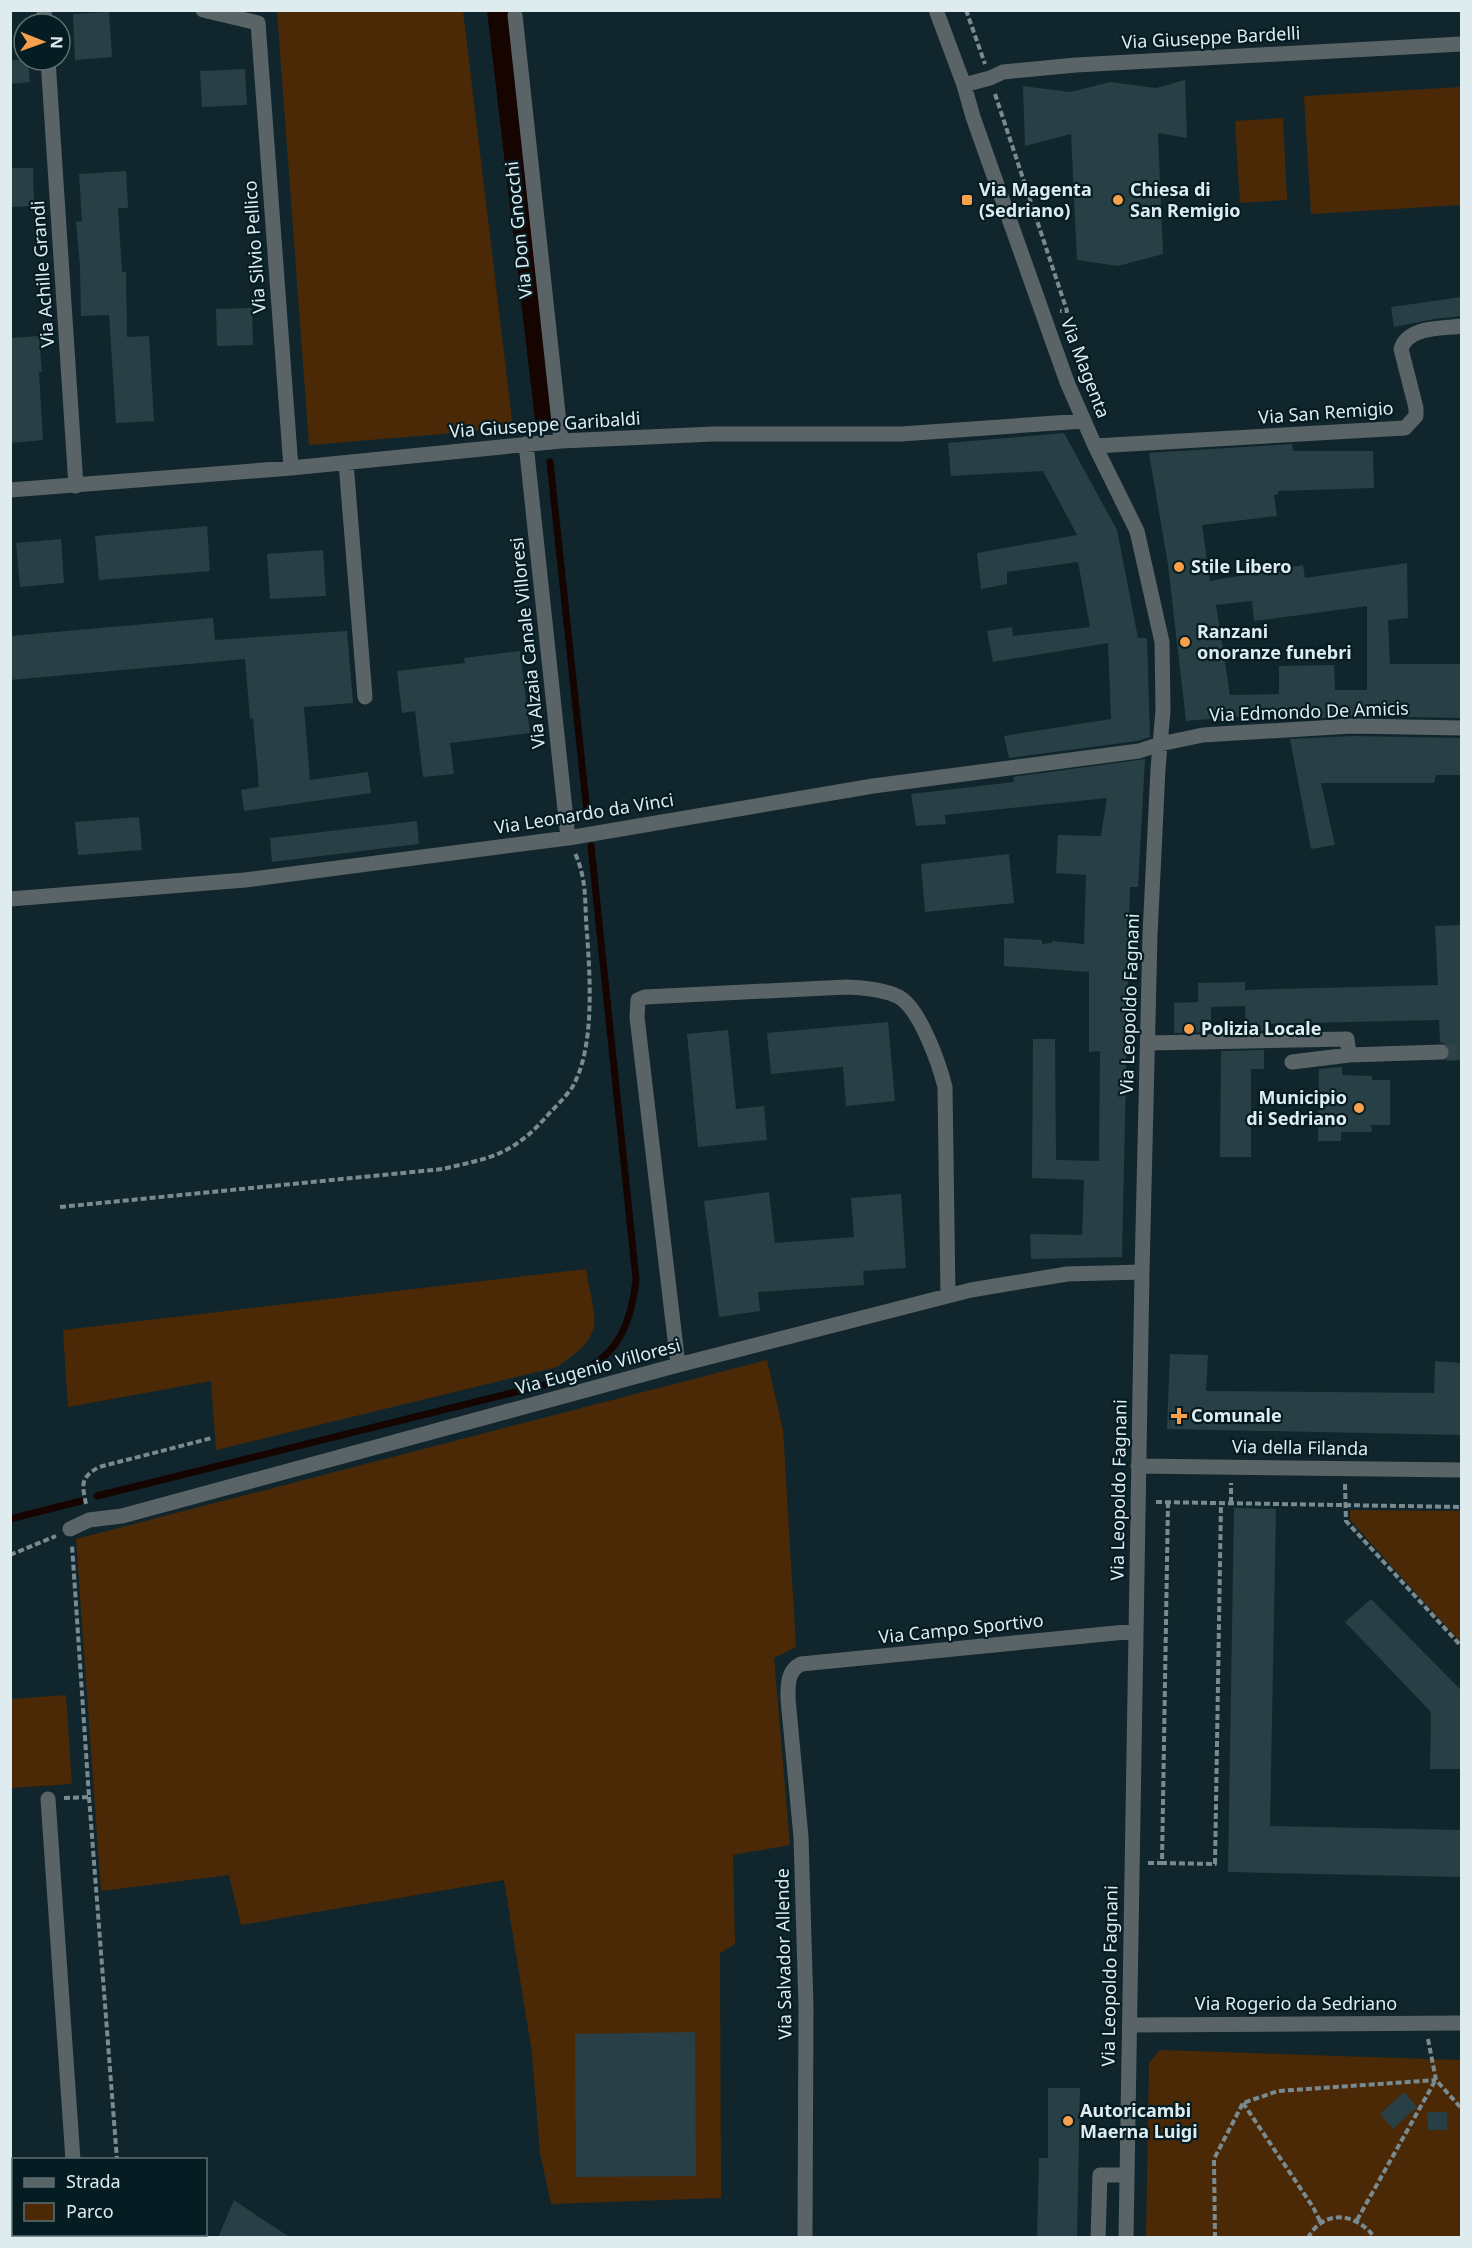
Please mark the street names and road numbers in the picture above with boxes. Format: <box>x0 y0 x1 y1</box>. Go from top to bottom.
street label: Via Giuseppe Bardelli <box>1121 20 1301 54</box>
street label: Via Don Gnocchi <box>499 160 537 300</box>
street label: Via Silvio Pellico <box>237 180 271 314</box>
street label: Via Achille Grandi <box>25 200 59 348</box>
street label: Via Magenta <box>1056 314 1116 421</box>
street label: Via San Remigio <box>1258 395 1394 429</box>
street label: Via Giuseppe Garibaldi <box>448 405 641 443</box>
street label: Via Alzaia Canale Villoresi <box>504 536 550 750</box>
street label: Via Edmondo De Amicis <box>1209 696 1409 726</box>
street label: Via Leonardo da Vinci <box>492 787 675 839</box>
street label: Via Leopoldo Fagnani <box>1114 913 1144 1095</box>
street label: Via Eugenio Villoresi <box>513 1332 683 1400</box>
street label: Via Leopoldo Fagnani <box>1104 1399 1132 1581</box>
street label: Via della Filanda <box>1232 1434 1368 1460</box>
street label: Via Campo Sportivo <box>877 1607 1045 1649</box>
street label: Via Salvador Allende <box>770 1868 796 2040</box>
street label: Via Leopoldo Fagnani <box>1095 1885 1123 2067</box>
street label: Via Rogerio da Sedriano <box>1195 1991 1397 2015</box>

